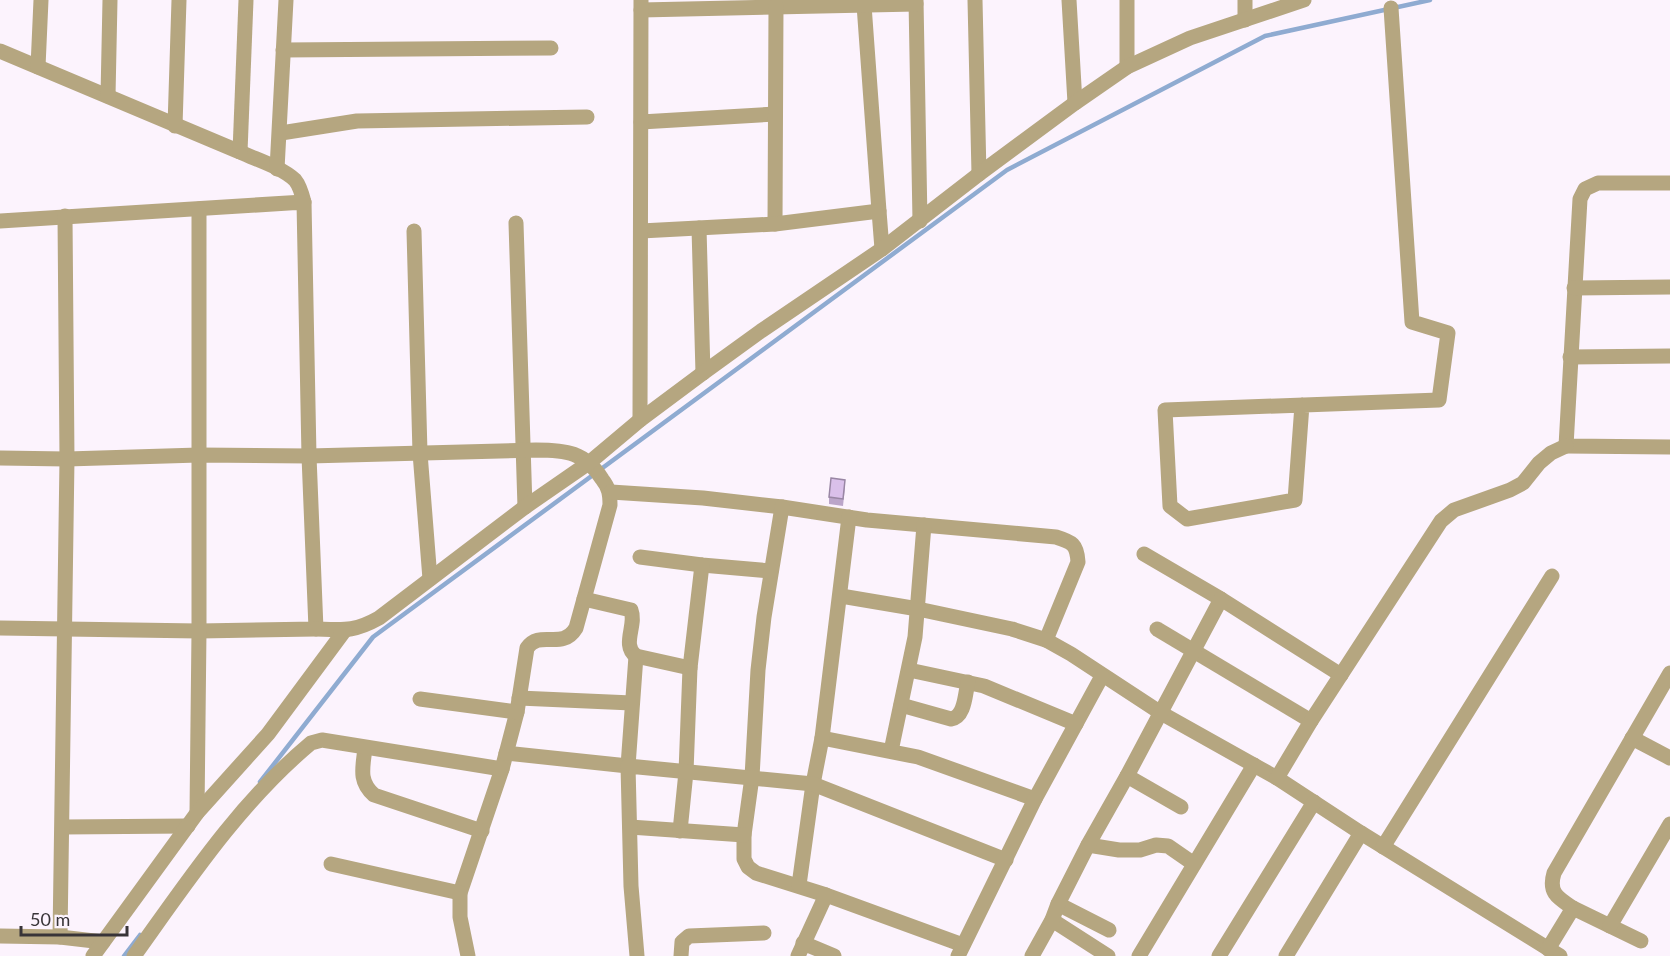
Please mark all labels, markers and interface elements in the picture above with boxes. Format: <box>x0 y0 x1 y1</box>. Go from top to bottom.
scale bar <box>21 899 128 937</box>
text: 50 m <box>30 908 70 930</box>

